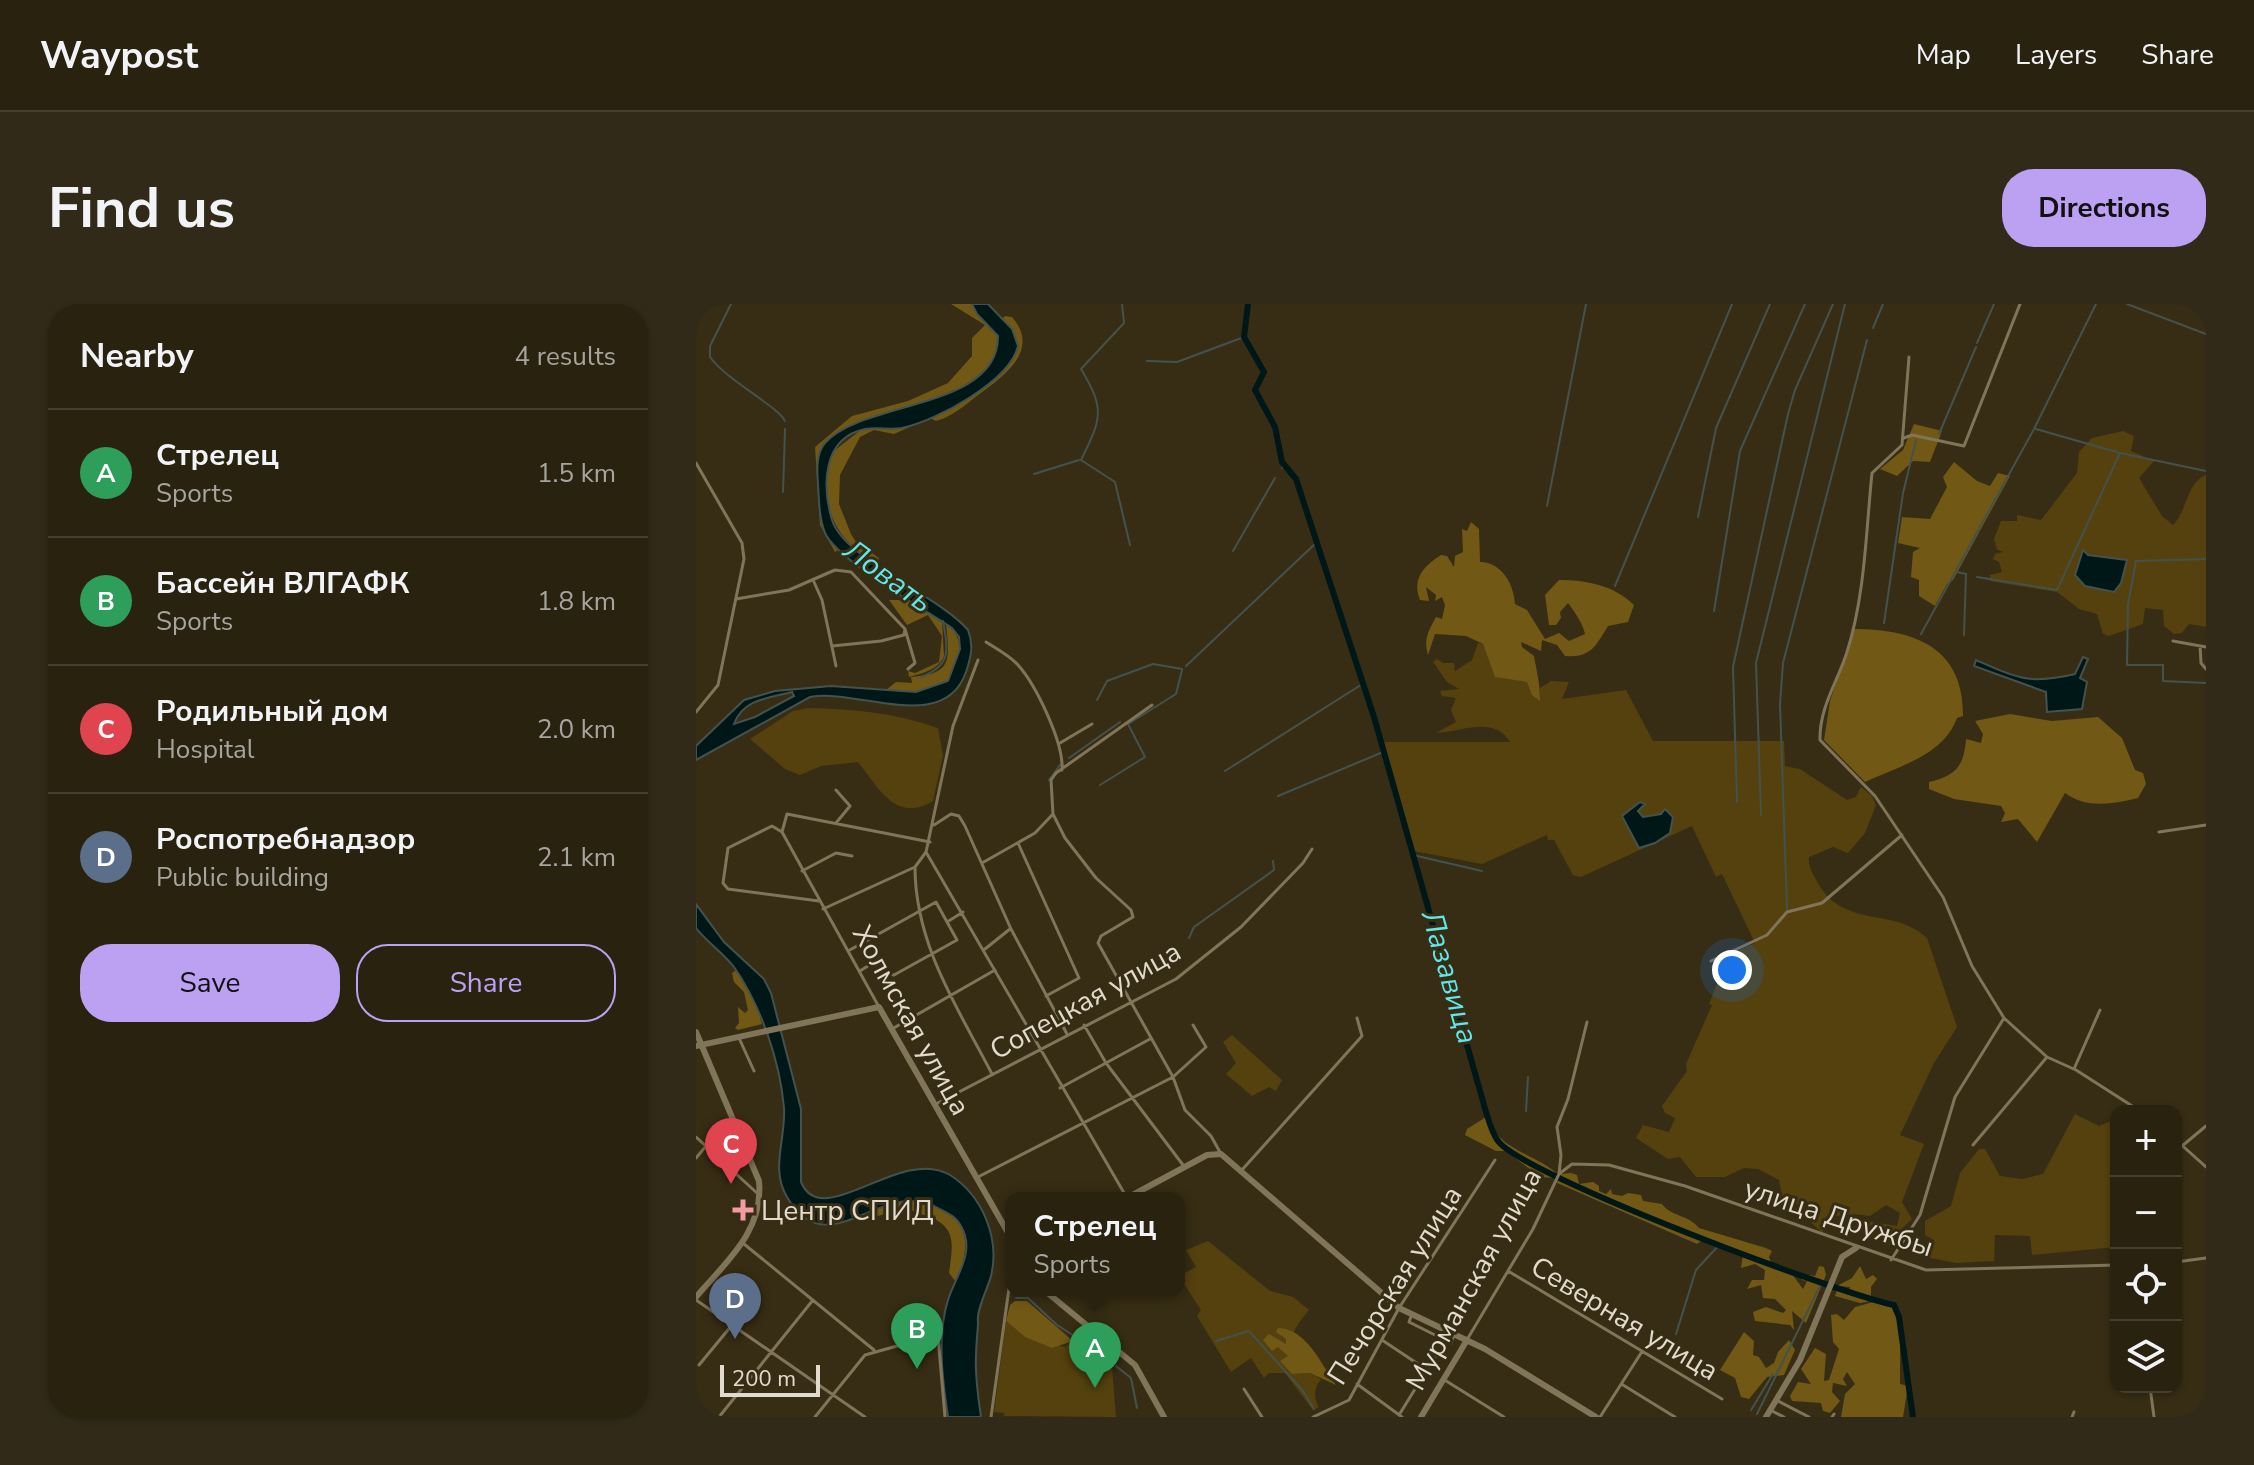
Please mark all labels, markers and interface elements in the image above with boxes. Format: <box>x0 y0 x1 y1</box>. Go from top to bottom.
text: Waypost <box>40 30 198 81</box>
text: Map <box>1916 36 1971 74</box>
text: Layers <box>2015 36 2097 74</box>
text: Share <box>2141 36 2214 74</box>
button: Directions <box>2002 169 2206 247</box>
text: Find us <box>48 170 235 247</box>
text: Nearby <box>80 333 194 379</box>
text: 4 results <box>515 339 616 374</box>
text: Стрелец <box>156 435 279 476</box>
text: A <box>96 456 116 491</box>
text: 1.5 km <box>537 456 616 491</box>
text: Sports <box>156 476 233 511</box>
water label: Ловать <box>834 529 941 623</box>
text: Бассейн ВЛГАФК <box>156 563 409 604</box>
text: B <box>97 584 115 619</box>
text: 1.8 km <box>537 584 616 619</box>
text: Sports <box>156 604 233 639</box>
text: Родильный дом <box>156 691 388 732</box>
text: C <box>97 712 115 747</box>
text: 2.0 km <box>537 712 616 747</box>
text: Hospital <box>156 732 255 767</box>
text: Роспотребнадзор <box>156 819 415 860</box>
text: D <box>96 840 116 875</box>
text: 2.1 km <box>537 840 616 875</box>
text: Public building <box>156 860 329 895</box>
water label: Лазавица <box>1411 904 1488 1049</box>
street label: Холмская улица <box>843 919 979 1122</box>
street label: Сопецкая улица <box>983 933 1188 1069</box>
button: Save <box>80 944 340 1022</box>
button: Share <box>356 944 616 1022</box>
your location <box>1712 950 1752 990</box>
map controls <box>2110 1105 2182 1393</box>
button: + <box>2110 1105 2182 1177</box>
pin: C <box>705 1118 757 1184</box>
street label: Мурманская улица <box>1397 1162 1551 1397</box>
street label: улица Дружбы <box>1739 1170 1938 1266</box>
button: − <box>2110 1177 2182 1249</box>
street label: Печорская улица <box>1318 1179 1471 1392</box>
place label: Центр СПИД <box>761 1192 934 1230</box>
popup <box>1005 1192 1185 1296</box>
marker: Центр СПИД <box>732 1199 754 1221</box>
text: Стрелец <box>1034 1206 1156 1247</box>
text: Sports <box>1034 1247 1111 1282</box>
street label: Северная улица <box>1524 1248 1725 1390</box>
button: locate <box>2110 1249 2182 1321</box>
pin: D <box>709 1273 761 1339</box>
pin: B <box>891 1303 943 1369</box>
button: layers <box>2110 1321 2182 1393</box>
pin: A <box>1069 1322 1121 1388</box>
scale bar <box>720 1361 820 1397</box>
text: 200 m <box>732 1364 796 1394</box>

